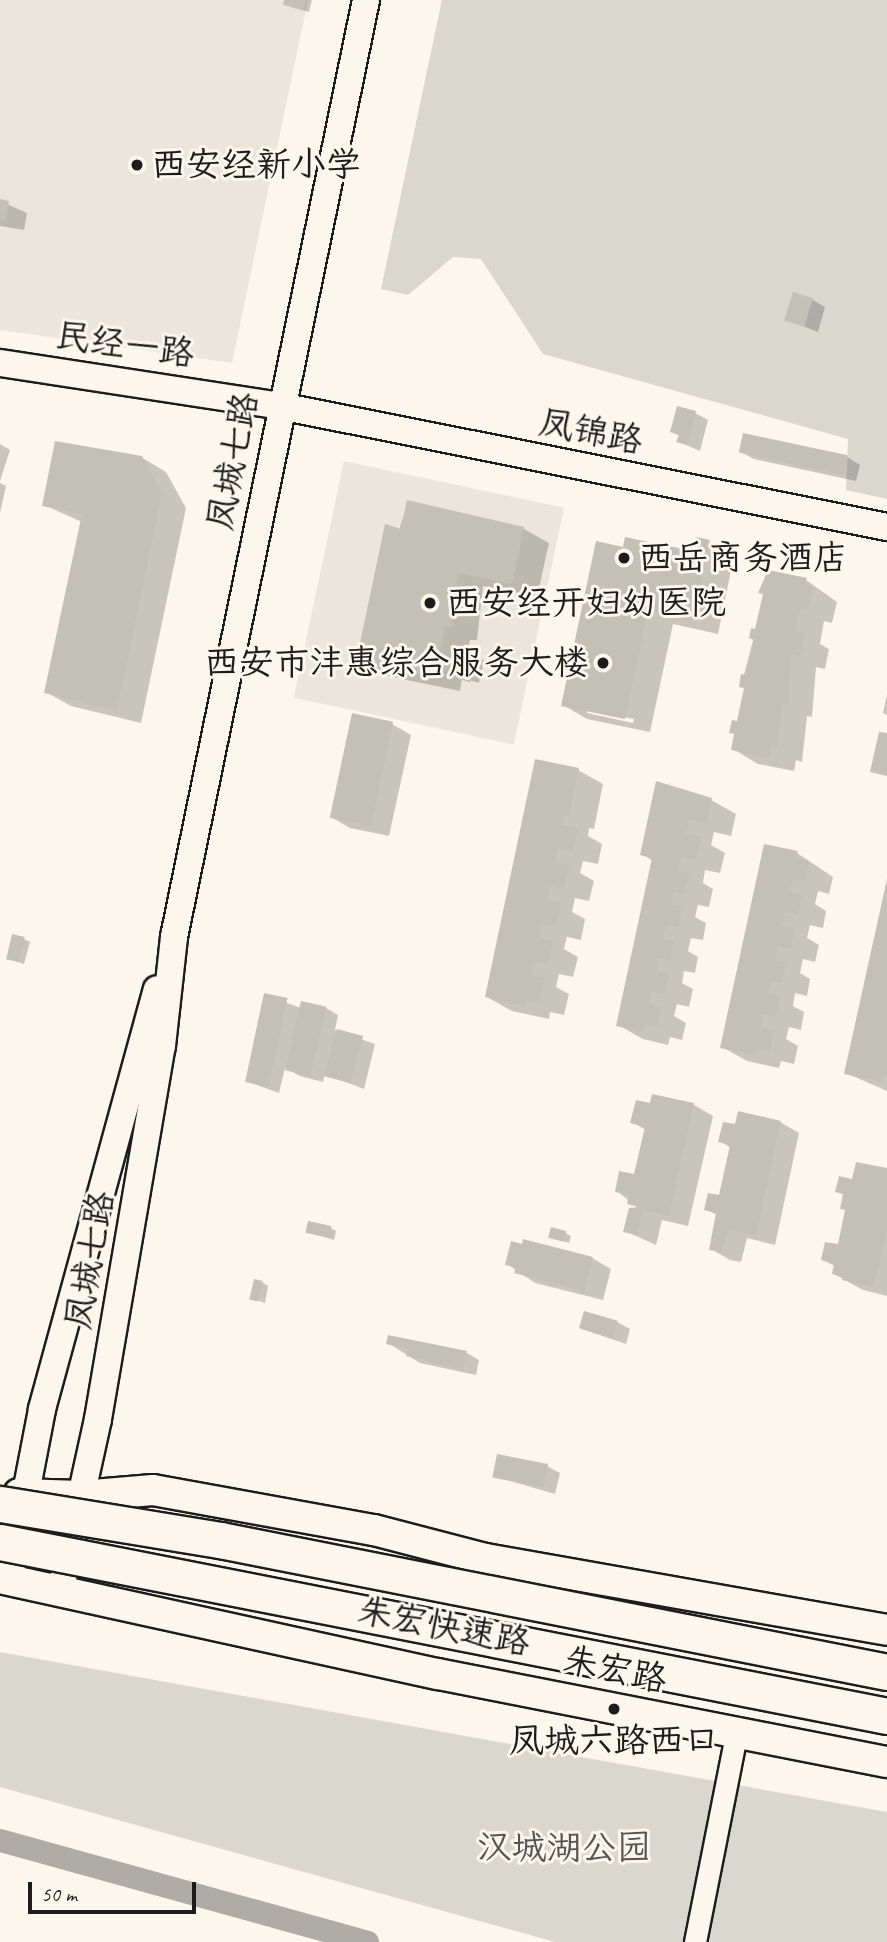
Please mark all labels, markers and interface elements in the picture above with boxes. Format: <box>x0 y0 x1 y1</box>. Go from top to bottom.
place label: 西安经新小学 <box>151 144 361 186</box>
marker: 西安经新小学 <box>129 157 145 173</box>
street label: 民经一路 <box>53 314 197 376</box>
street label: 凤城七路 <box>199 388 267 534</box>
street label: 凤锦路 <box>535 401 647 463</box>
place label: 西岳商务酒店 <box>638 537 848 579</box>
marker: 西岳商务酒店 <box>616 550 632 566</box>
place label: 西安经开妇幼医院 <box>446 582 726 624</box>
marker: 西安经开妇幼医院 <box>420 593 440 613</box>
place label: 西安市沣惠综合服务大楼 <box>204 642 589 684</box>
marker: 西安市沣惠综合服务大楼 <box>595 655 611 671</box>
street label: 凤城七路 <box>57 1187 123 1333</box>
street label: 朱宏快速路 <box>354 1590 534 1664</box>
street label: 朱宏路 <box>559 1639 671 1701</box>
marker: 凤城六路西口 <box>606 1701 622 1717</box>
place label: 凤城六路西口 <box>509 1720 719 1762</box>
park label: 汉城湖公园 <box>477 1827 651 1869</box>
scale bar <box>32 1868 200 1912</box>
text: 50 m <box>41 1881 77 1907</box>

